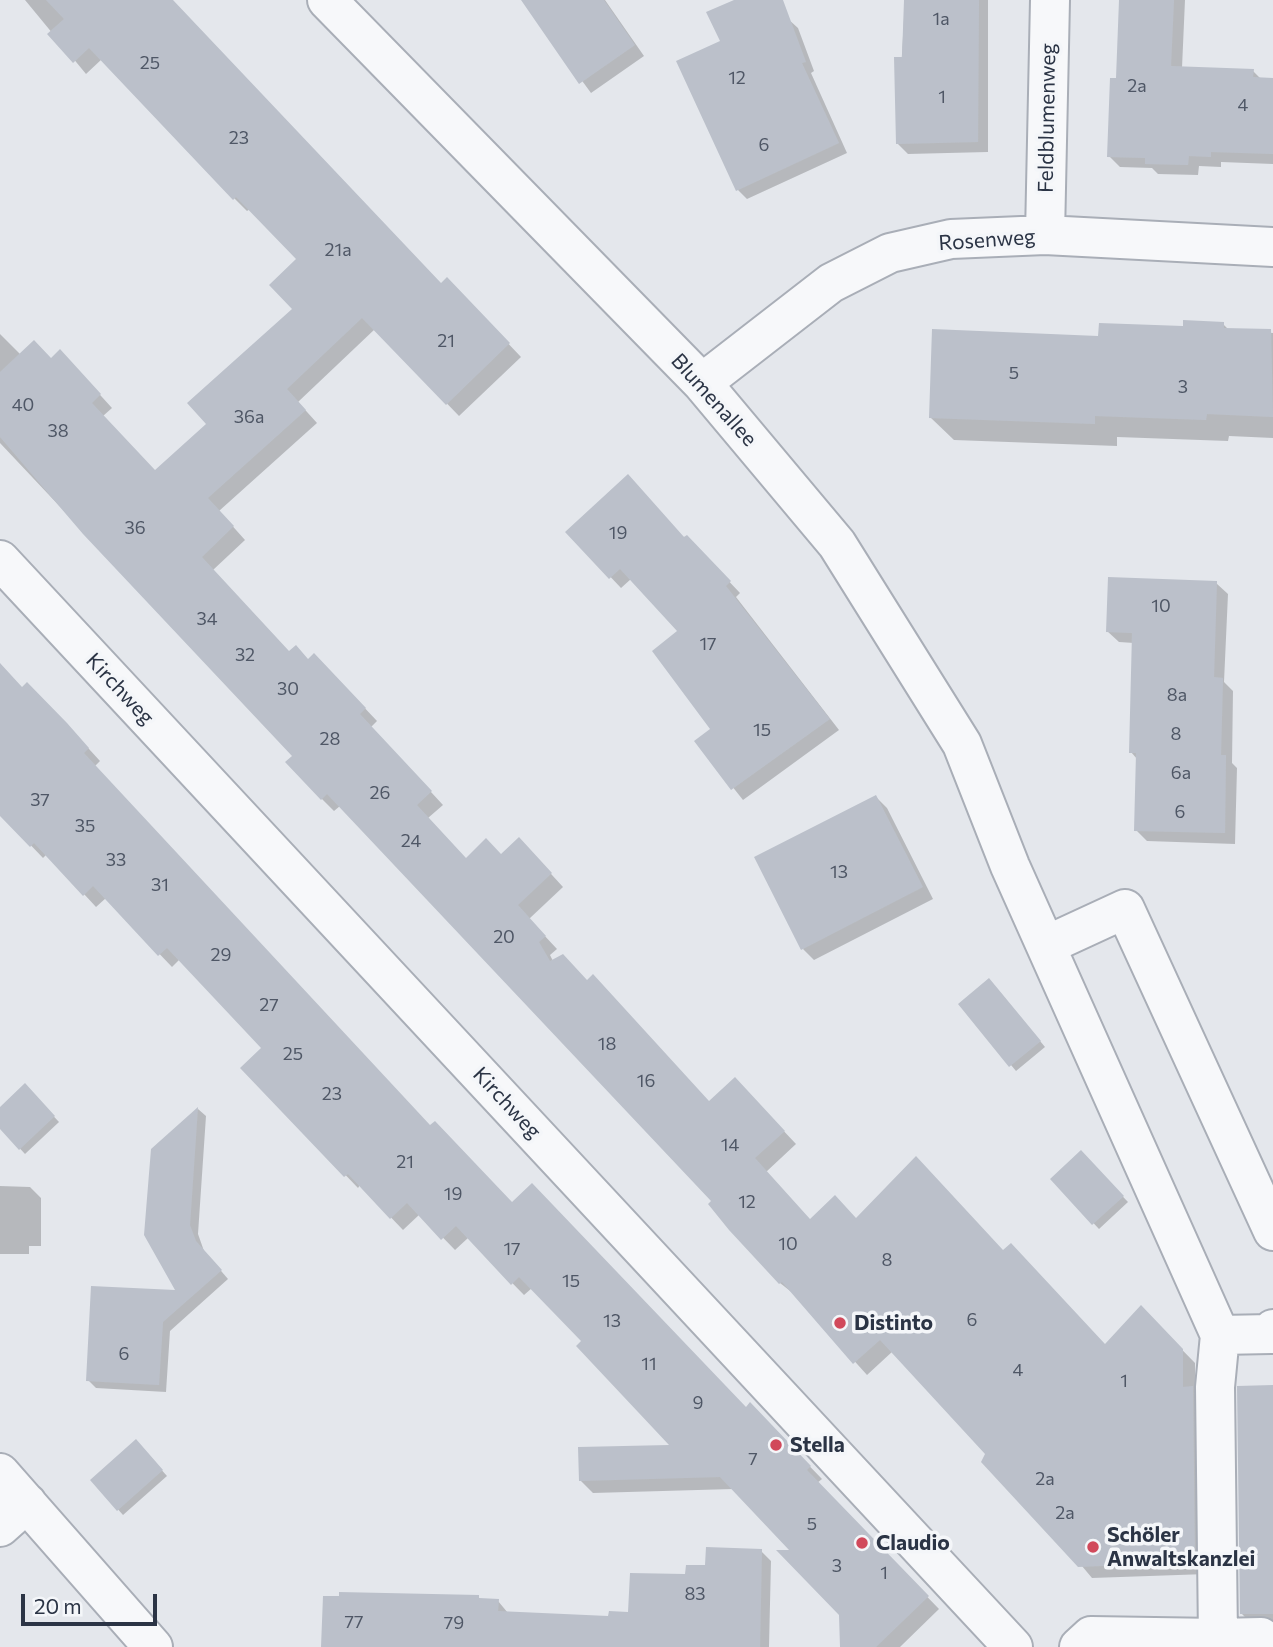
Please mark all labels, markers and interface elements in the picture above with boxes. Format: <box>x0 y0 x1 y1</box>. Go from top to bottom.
house number: 1a <box>932 8 950 30</box>
street label: Feldblumenweg <box>1033 43 1061 193</box>
house number: 25 <box>140 52 160 74</box>
house number: 12 <box>728 67 746 89</box>
house number: 2a <box>1127 75 1147 97</box>
house number: 1 <box>938 86 946 108</box>
house number: 4 <box>1238 94 1248 116</box>
house number: 23 <box>229 127 249 149</box>
house number: 6 <box>759 134 769 156</box>
street label: Rosenweg <box>938 224 1036 256</box>
house number: 21a <box>324 239 352 261</box>
house number: 21 <box>437 330 455 352</box>
street label: Blumenallee <box>666 349 762 451</box>
house number: 5 <box>1009 362 1019 384</box>
house number: 3 <box>1178 376 1188 398</box>
house number: 40 <box>12 394 34 416</box>
house number: 36a <box>234 406 264 428</box>
house number: 38 <box>47 420 69 442</box>
house number: 36 <box>124 517 146 539</box>
house number: 19 <box>609 522 627 544</box>
house number: 10 <box>1151 595 1171 617</box>
house number: 34 <box>196 608 218 630</box>
house number: 17 <box>699 633 717 655</box>
house number: 32 <box>235 644 255 666</box>
street label: Kirchweg <box>81 648 159 730</box>
house number: 30 <box>277 678 299 700</box>
house number: 8a <box>1167 684 1187 706</box>
house number: 15 <box>753 719 771 741</box>
house number: 8 <box>1171 723 1181 745</box>
house number: 28 <box>320 728 340 750</box>
house number: 6a <box>1171 762 1191 784</box>
house number: 26 <box>370 782 390 804</box>
house number: 37 <box>30 789 50 811</box>
house number: 6 <box>1175 801 1185 823</box>
house number: 35 <box>75 815 95 837</box>
house number: 24 <box>401 830 421 852</box>
house number: 33 <box>106 849 126 871</box>
house number: 13 <box>830 861 848 883</box>
house number: 31 <box>151 874 169 896</box>
house number: 20 <box>493 926 515 948</box>
house number: 29 <box>211 944 231 966</box>
house number: 27 <box>259 994 279 1016</box>
house number: 18 <box>598 1033 616 1055</box>
house number: 25 <box>283 1043 303 1065</box>
street label: Kirchweg <box>468 1062 546 1144</box>
house number: 16 <box>637 1070 655 1092</box>
house number: 23 <box>322 1083 342 1105</box>
house number: 14 <box>721 1134 739 1156</box>
house number: 21 <box>396 1151 414 1173</box>
house number: 19 <box>444 1183 462 1205</box>
house number: 12 <box>738 1191 756 1213</box>
house number: 10 <box>778 1233 798 1255</box>
house number: 17 <box>503 1238 521 1260</box>
house number: 8 <box>882 1249 892 1271</box>
house number: 15 <box>562 1270 580 1292</box>
house number: 6 <box>967 1309 977 1331</box>
house number: 13 <box>603 1310 621 1332</box>
place label: Distinto <box>854 1310 933 1336</box>
marker: Distinto <box>832 1315 848 1331</box>
house number: 6 <box>119 1343 129 1365</box>
house number: 11 <box>641 1353 657 1375</box>
house number: 4 <box>1013 1359 1023 1381</box>
house number: 1 <box>1120 1370 1128 1392</box>
house number: 9 <box>693 1392 703 1414</box>
place label: Stella <box>790 1432 845 1458</box>
marker: Stella <box>768 1437 784 1453</box>
house number: 7 <box>748 1448 758 1470</box>
house number: 2a <box>1035 1468 1055 1490</box>
house number: 2a <box>1055 1502 1075 1524</box>
house number: 5 <box>807 1513 817 1535</box>
place label: Schöler Anwaltskanzlei <box>1107 1522 1255 1572</box>
place label: Claudio <box>876 1530 950 1556</box>
marker: Claudio <box>854 1535 870 1551</box>
marker: Schöler Anwaltskanzlei <box>1085 1539 1101 1555</box>
house number: 3 <box>832 1555 842 1577</box>
house number: 1 <box>880 1562 888 1584</box>
scale bar <box>24 1580 161 1624</box>
house number: 83 <box>684 1583 706 1605</box>
text: 20 m <box>34 1593 82 1618</box>
house number: 77 <box>344 1611 364 1633</box>
house number: 79 <box>444 1612 464 1634</box>

